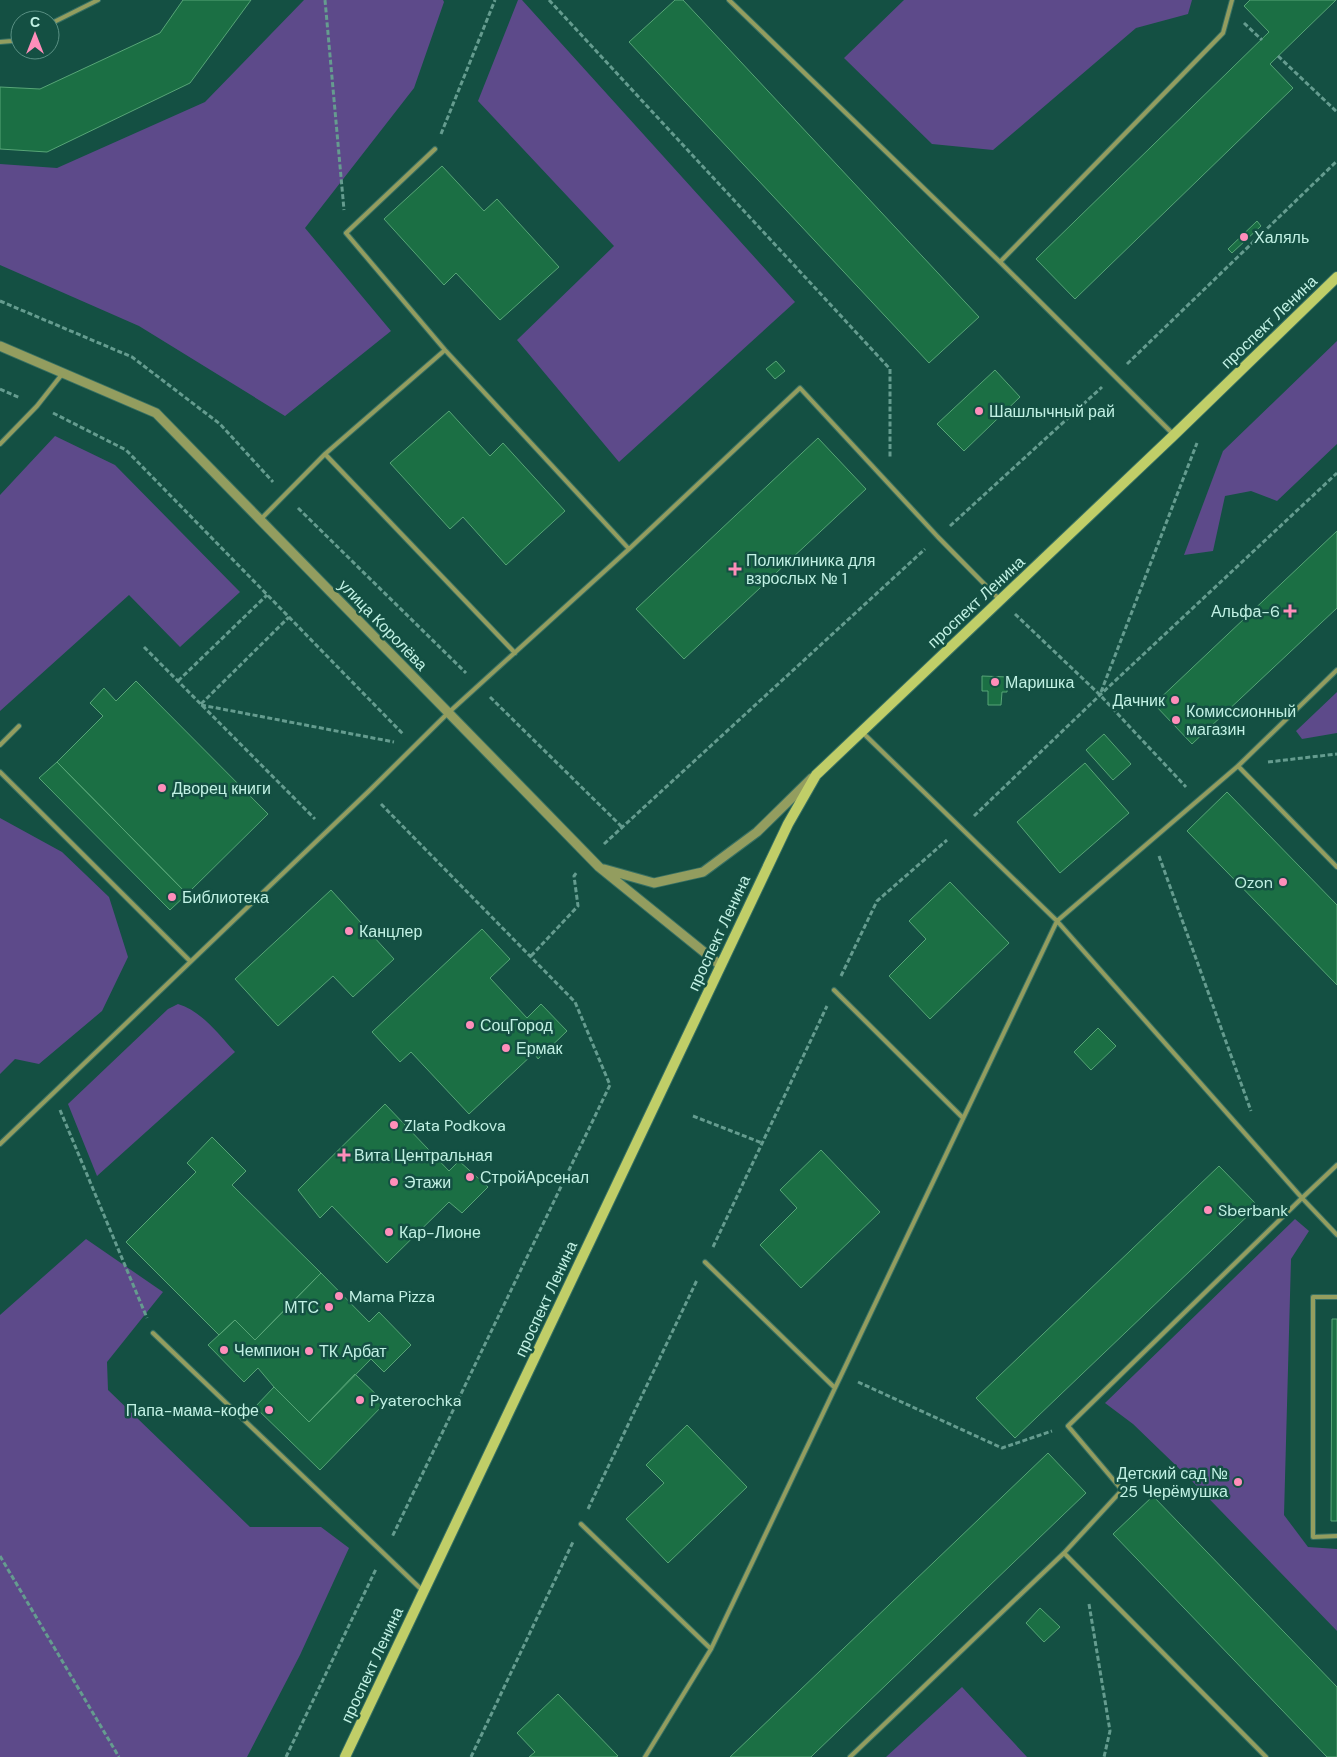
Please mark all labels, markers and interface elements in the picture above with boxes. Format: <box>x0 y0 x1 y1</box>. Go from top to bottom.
north arrow <box>10 10 60 60</box>
text: С <box>30 13 40 31</box>
place label: Халяль <box>1254 227 1309 248</box>
marker: Халяль <box>1238 231 1250 243</box>
street label: проспект Ленина <box>1216 271 1322 373</box>
place label: Шашлычный рай <box>989 401 1115 422</box>
marker: Шашлычный рай <box>973 405 985 417</box>
place label: Поликлиника для взрослых № 1 <box>746 550 875 589</box>
street label: проспект Ленина <box>923 551 1029 653</box>
marker: Поликлиника для взрослых № 1 <box>728 562 742 576</box>
street label: улица Королёва <box>334 575 432 675</box>
place label: Альфа-6 <box>1211 601 1280 622</box>
marker: Альфа-6 <box>1284 605 1296 617</box>
place label: Маришка <box>1005 672 1074 693</box>
marker: Маришка <box>989 676 1001 688</box>
place label: Дачник <box>1113 690 1166 711</box>
marker: Дачник <box>1169 694 1181 706</box>
place label: Комиссионный магазин <box>1186 701 1296 740</box>
marker: Комиссионный магазин <box>1170 714 1182 726</box>
place label: Дворец книги <box>172 778 271 799</box>
marker: Дворец книги <box>156 782 168 794</box>
street label: проспект Ленина <box>683 872 755 994</box>
place label: Ozon <box>1235 872 1273 893</box>
marker: Ozon <box>1277 876 1289 888</box>
place label: Библиотека <box>182 887 269 908</box>
marker: Библиотека <box>166 891 178 903</box>
place label: Канцлер <box>359 921 422 942</box>
marker: Канцлер <box>343 925 355 937</box>
place label: СоцГород <box>480 1015 554 1036</box>
marker: СоцГород <box>464 1019 476 1031</box>
place label: Ермак <box>516 1038 563 1059</box>
marker: Ермак <box>500 1042 512 1054</box>
place label: Zlata Podkova <box>404 1115 506 1136</box>
marker: Zlata Podkova <box>388 1119 400 1131</box>
place label: Вита Центральная <box>354 1145 493 1166</box>
marker: Вита Центральная <box>338 1149 350 1161</box>
place label: СтройАрсенал <box>480 1167 589 1188</box>
marker: СтройАрсенал <box>464 1171 476 1183</box>
place label: Этажи <box>404 1172 451 1193</box>
marker: Этажи <box>388 1176 400 1188</box>
place label: Sberbank <box>1218 1200 1288 1221</box>
marker: Sberbank <box>1202 1204 1214 1216</box>
place label: Кар-Лионе <box>399 1222 481 1243</box>
marker: Кар-Лионе <box>383 1226 395 1238</box>
street label: проспект Ленина <box>510 1238 582 1360</box>
place label: Mama Pizza <box>349 1286 435 1307</box>
marker: Mama Pizza <box>333 1290 345 1302</box>
place label: МТС <box>284 1297 319 1318</box>
marker: МТС <box>323 1301 335 1313</box>
place label: Чемпион <box>234 1340 300 1361</box>
place label: ТК Арбат <box>319 1341 387 1362</box>
marker: Чемпион <box>218 1344 230 1356</box>
marker: ТК Арбат <box>303 1345 315 1357</box>
place label: Pyaterochka <box>370 1390 461 1411</box>
marker: Pyaterochka <box>354 1394 366 1406</box>
place label: Папа-мама-кофе <box>126 1400 259 1421</box>
marker: Папа-мама-кофе <box>263 1404 275 1416</box>
place label: Детский сад № 25 Черёмушка <box>1117 1463 1228 1502</box>
marker: Детский сад № 25 Черёмушка <box>1232 1476 1244 1488</box>
street label: проспект Ленина <box>336 1604 408 1726</box>

